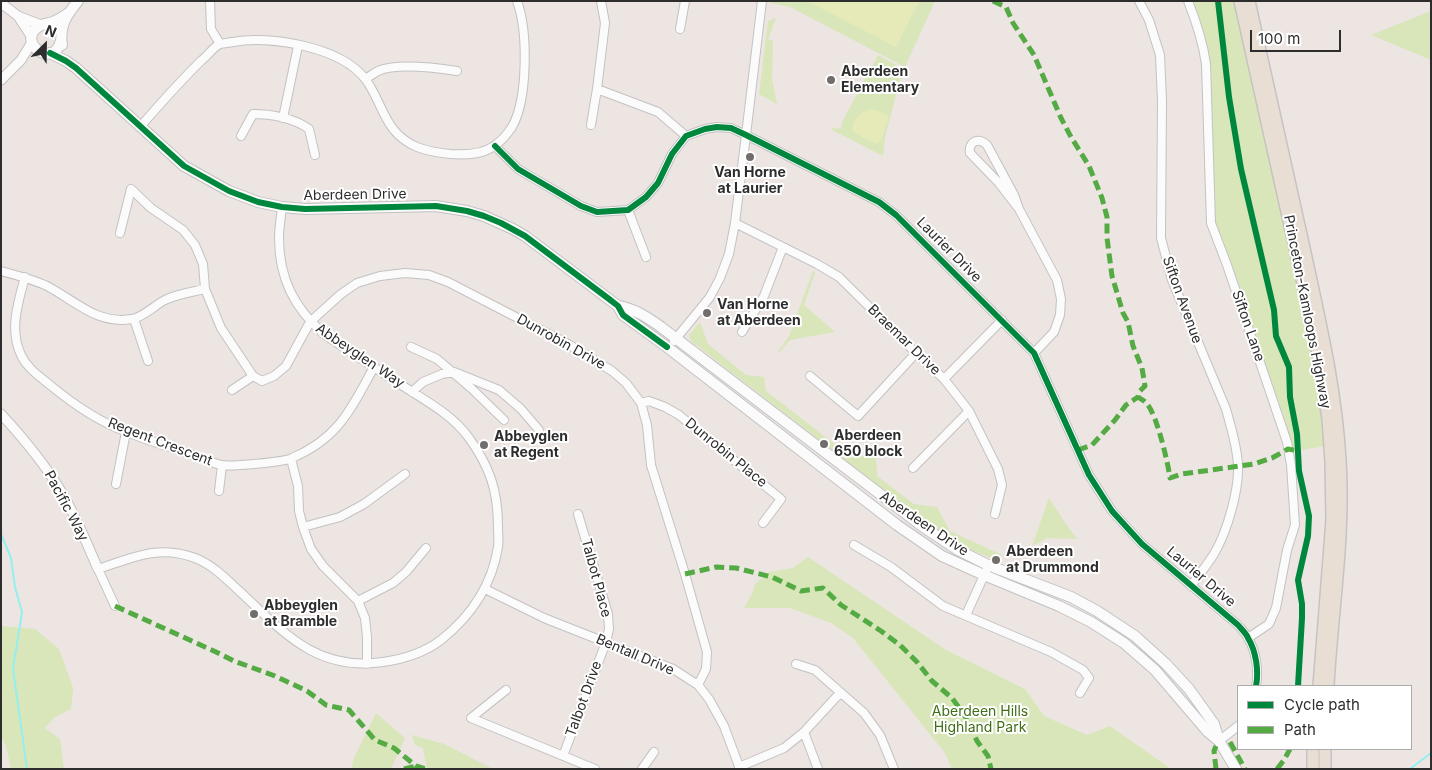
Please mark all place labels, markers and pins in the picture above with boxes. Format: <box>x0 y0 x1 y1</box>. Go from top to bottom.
place label: Aberdeen Elementary <box>841 64 919 96</box>
marker: Aberdeen Elementary <box>825 74 837 86</box>
marker: Van Horne at Laurier <box>744 151 756 163</box>
place label: Van Horne at Laurier <box>714 165 786 198</box>
place label: Van Horne at Aberdeen <box>717 297 801 330</box>
marker: Van Horne at Aberdeen <box>701 307 713 319</box>
place label: Aberdeen 650 block <box>834 428 902 461</box>
place label: Abbeyglen at Regent <box>494 429 568 462</box>
marker: Aberdeen 650 block <box>818 438 830 450</box>
marker: Abbeyglen at Regent <box>478 439 490 451</box>
place label: Aberdeen at Drummond <box>1006 544 1099 576</box>
marker: Aberdeen at Drummond <box>990 554 1002 566</box>
place label: Abbeyglen at Bramble <box>264 598 338 630</box>
marker: Abbeyglen at Bramble <box>248 608 260 620</box>

